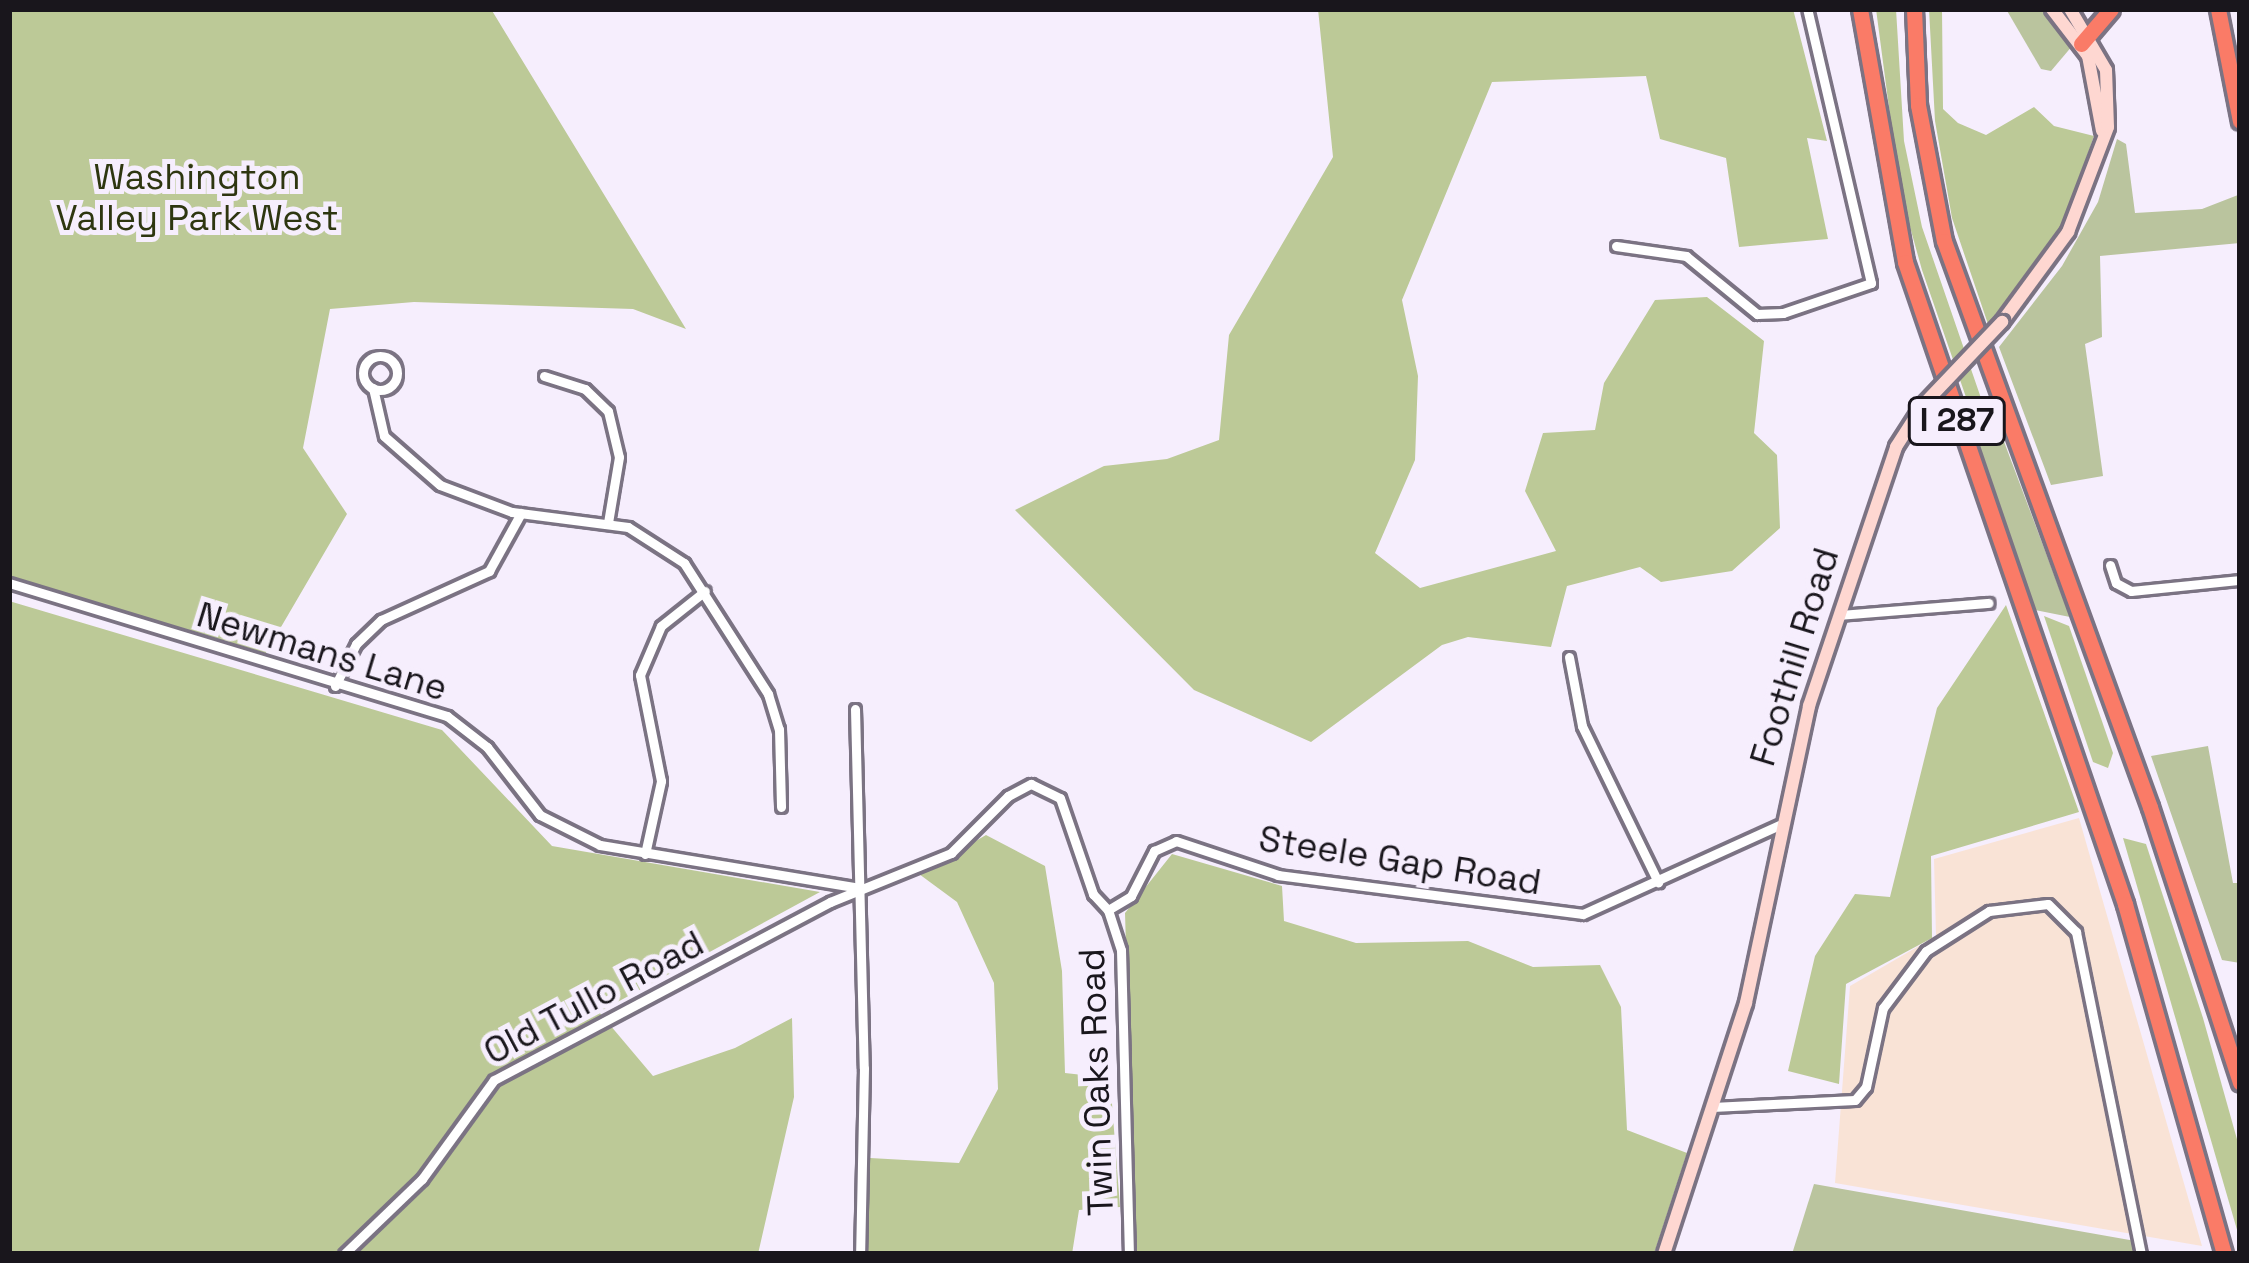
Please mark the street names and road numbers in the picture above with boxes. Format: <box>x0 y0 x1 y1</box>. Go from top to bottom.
road number: I 287 <box>1906 394 2008 448</box>
street label: Foothill Road <box>1741 543 1849 771</box>
street label: Newmans Lane <box>192 593 452 711</box>
street label: Steele Gap Road <box>1256 817 1544 905</box>
street label: Old Tullo Road <box>476 922 712 1074</box>
street label: Twin Oaks Road <box>1071 947 1123 1217</box>

